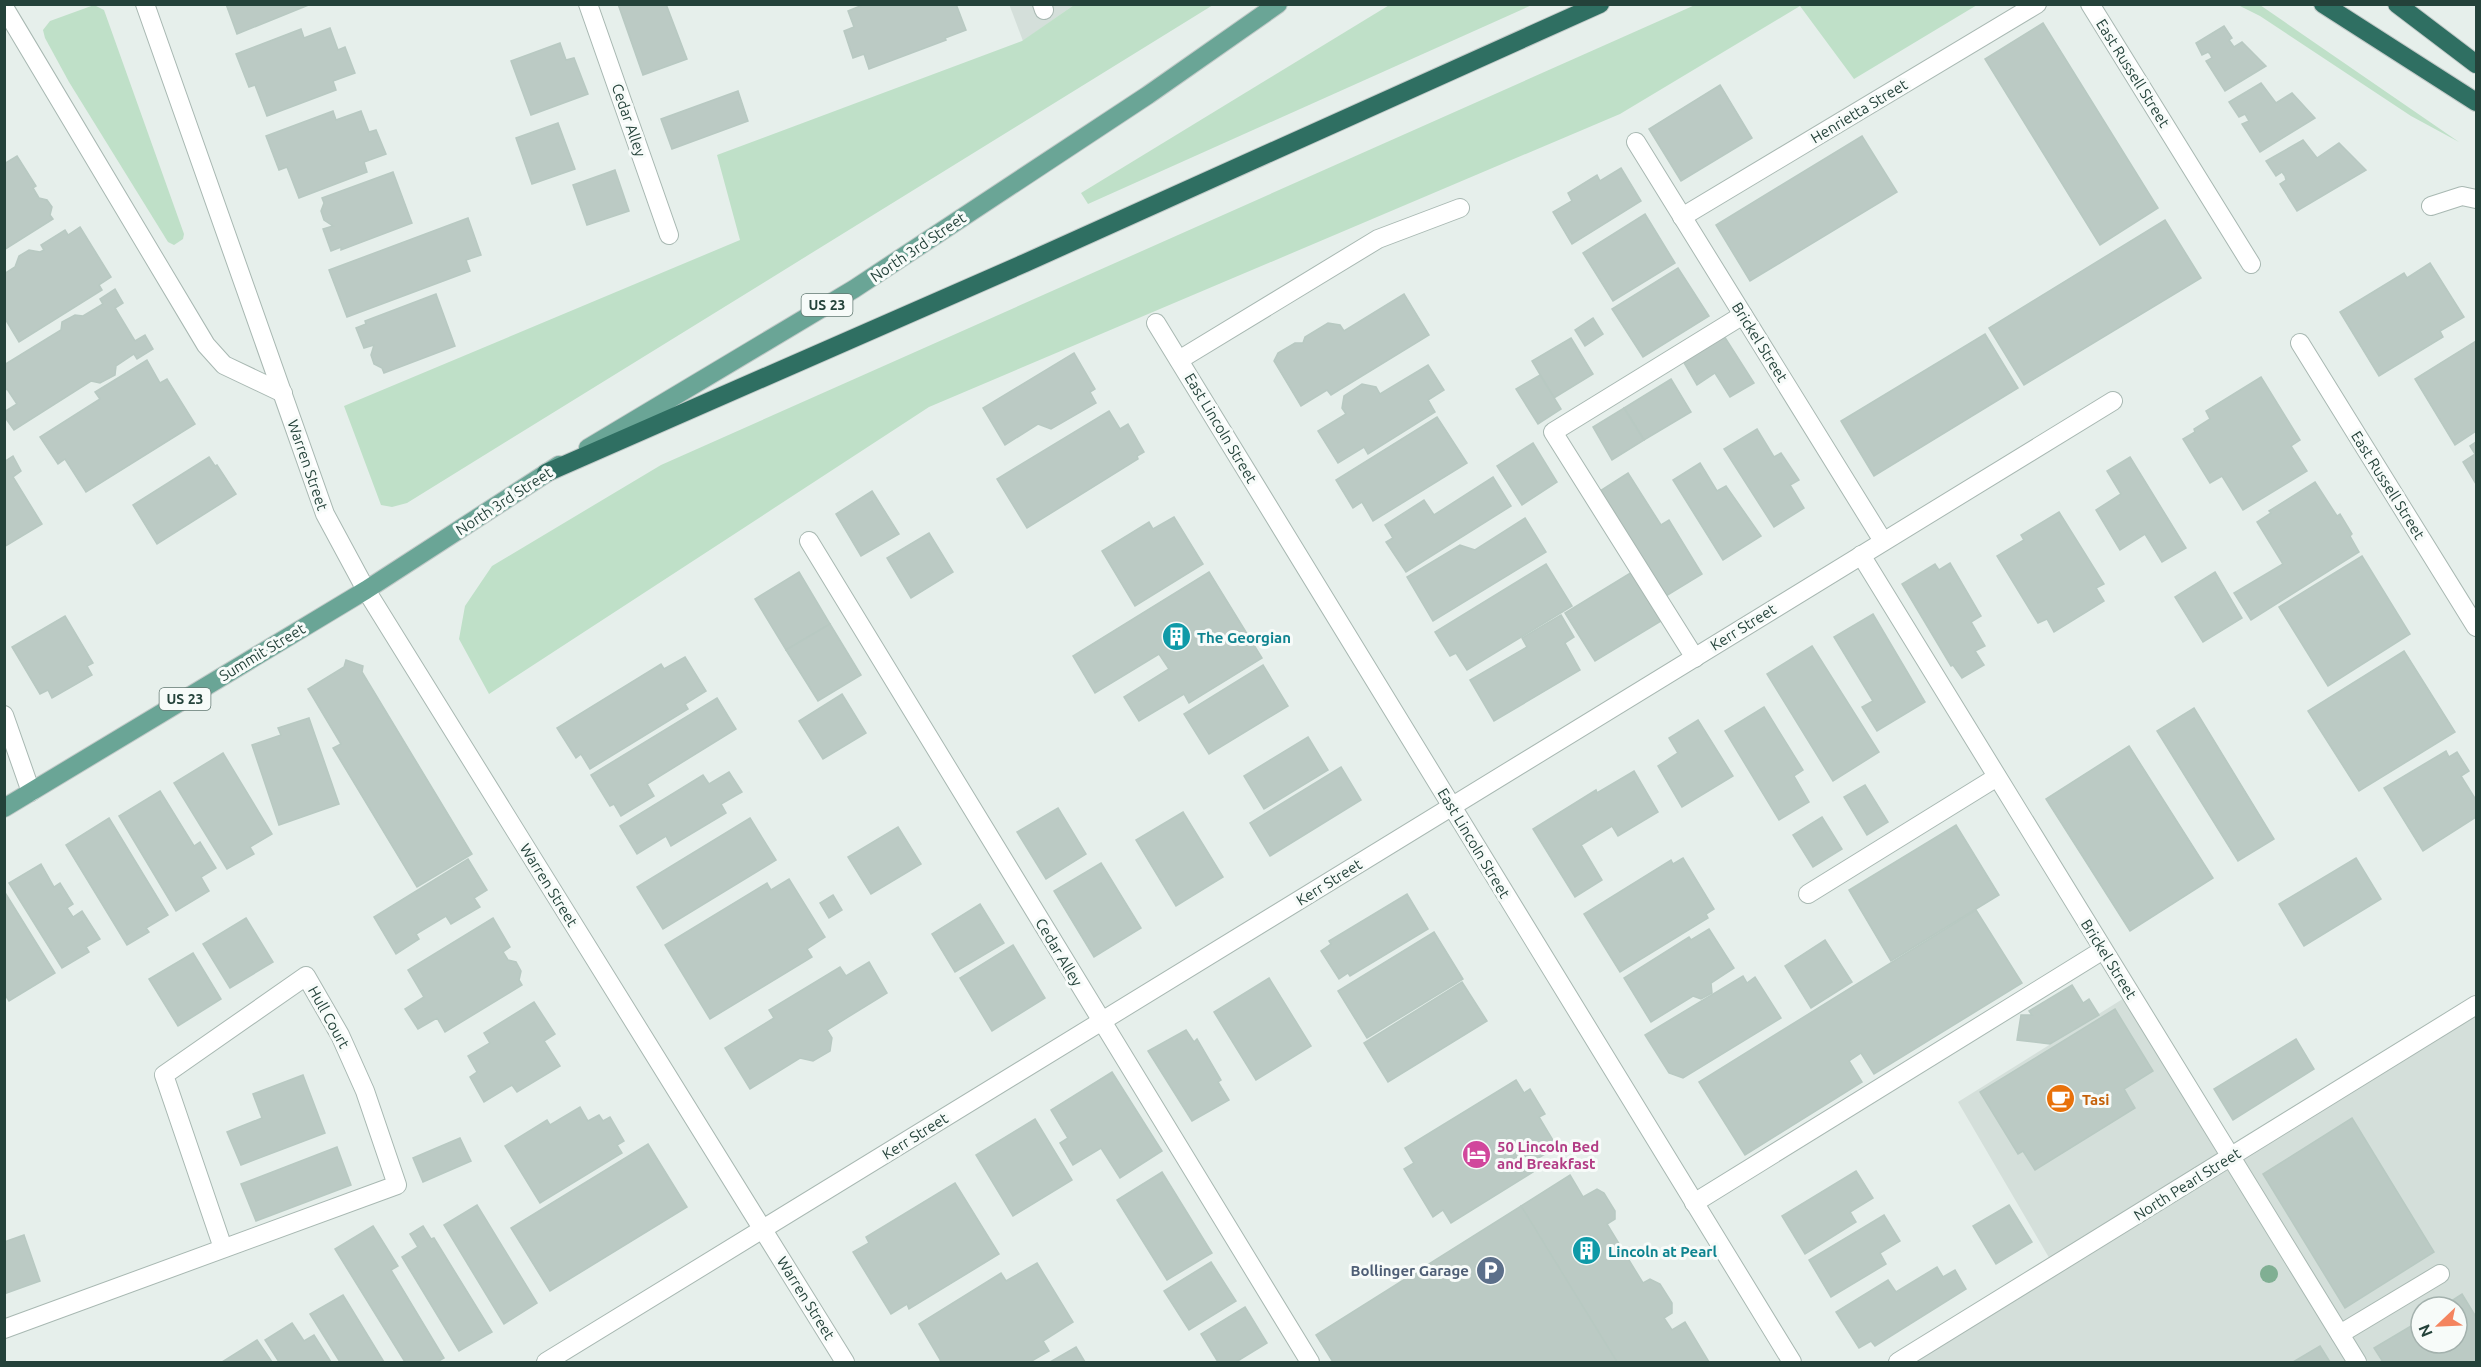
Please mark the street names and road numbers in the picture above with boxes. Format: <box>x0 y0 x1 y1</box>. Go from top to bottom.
street label: East Russell Street <box>2093 16 2173 130</box>
street label: Henrietta Street <box>1808 75 1910 147</box>
street label: Cedar Alley <box>609 81 649 159</box>
street label: North 3rd Street <box>867 209 969 285</box>
road number: US 23 <box>802 294 852 316</box>
street label: Brickel Street <box>1729 299 1791 385</box>
street label: East Lincoln Street <box>1181 370 1261 486</box>
street label: Warren Street <box>285 417 332 513</box>
street label: East Russell Street <box>2348 428 2428 542</box>
street label: North 3rd Street <box>453 464 555 538</box>
street label: Kerr Street <box>1707 600 1779 654</box>
street label: Summit Street <box>216 620 308 684</box>
road number: US 23 <box>160 688 210 710</box>
street label: East Lincoln Street <box>1434 785 1514 901</box>
street label: Warren Street <box>517 840 581 930</box>
street label: Kerr Street <box>1293 855 1365 909</box>
street label: Cedar Alley <box>1032 915 1086 989</box>
street label: Brickel Street <box>2078 916 2140 1002</box>
street label: Hull Court <box>305 983 353 1051</box>
street label: Kerr Street <box>879 1109 951 1163</box>
street label: North Pearl Street <box>2130 1144 2244 1224</box>
street label: Warren Street <box>774 1253 838 1343</box>

